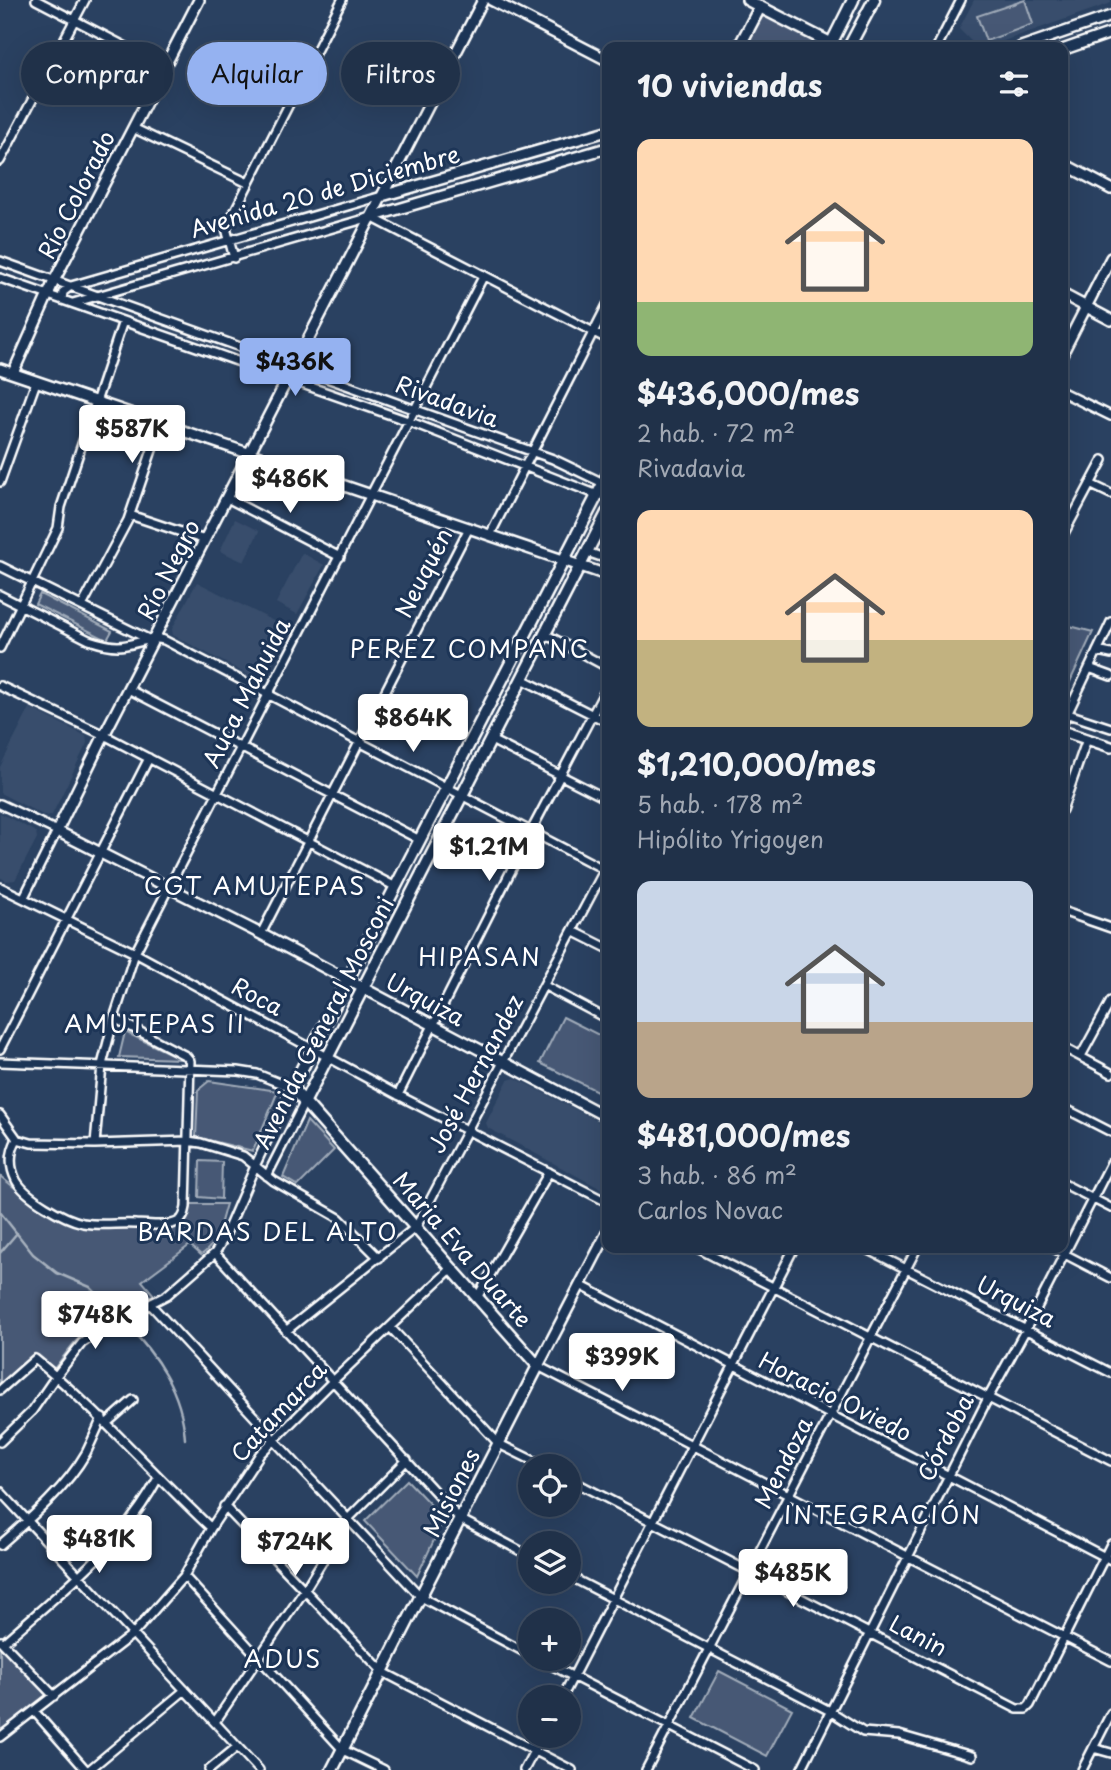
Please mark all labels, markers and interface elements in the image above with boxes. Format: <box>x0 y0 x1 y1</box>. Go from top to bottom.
chip: Comprar <box>21 42 173 105</box>
chip: Alquilar <box>187 42 327 105</box>
chip: Filtros <box>341 42 460 105</box>
text: 10 viviendas <box>637 62 822 107</box>
icon: filters <box>995 65 1033 103</box>
street label: Río Colorado <box>28 124 123 265</box>
street label: Avenida 20 de Diciembre <box>186 135 463 246</box>
icon: home <box>772 184 898 310</box>
pin: $436K <box>246 338 344 398</box>
text: $436K <box>256 343 334 378</box>
street label: Rivadavia <box>391 366 505 436</box>
text: $436,000/mes <box>637 370 860 415</box>
pin: $587K <box>83 406 181 465</box>
text: $587K <box>95 410 169 445</box>
text: 2 hab. · 72 m² <box>637 415 795 450</box>
text: Rivadavia <box>637 450 745 485</box>
pin: $486K <box>241 456 339 515</box>
text: $486K <box>251 460 329 495</box>
street label: Río Negro <box>127 513 208 626</box>
street label: Neuquén <box>385 521 460 623</box>
icon: home <box>772 555 898 681</box>
street label: Auca Mahuida <box>193 611 299 773</box>
district label: PEREZ COMPANC <box>350 630 590 666</box>
pin: $864K <box>364 694 462 754</box>
text: $864K <box>374 699 452 734</box>
text: $1,210,000/mes <box>637 741 876 786</box>
text: 5 hab. · 178 m² <box>637 786 803 821</box>
text: Hipólito Yrigoyen <box>637 821 824 856</box>
pin: $1.21M <box>432 824 546 883</box>
text: $1.21M <box>449 828 529 863</box>
district label: CGT AMUTEPAS <box>144 867 366 903</box>
street label: Avenida General Mosconi <box>244 890 402 1155</box>
icon: home <box>772 926 898 1052</box>
district label: HIPASAN <box>418 938 542 974</box>
street label: Urquiza <box>380 963 472 1034</box>
street label: Roca <box>226 968 290 1024</box>
street label: José Hernandez <box>418 988 531 1159</box>
district label: AMUTEPAS II <box>64 1005 246 1041</box>
text: $481,000/mes <box>637 1112 850 1157</box>
text: 3 hab. · 86 m² <box>637 1157 797 1192</box>
street label: Maria Eva Duarte <box>385 1163 541 1335</box>
text: Carlos Novac <box>637 1192 783 1227</box>
district label: BARDAS DEL ALTO <box>138 1213 398 1249</box>
street label: Urquiza <box>971 1266 1063 1336</box>
pin: $748K <box>46 1292 144 1351</box>
text: $748K <box>57 1296 133 1331</box>
pin: $399K <box>573 1334 671 1393</box>
text: $399K <box>585 1338 659 1373</box>
street label: Horacio Oviedo <box>753 1342 918 1449</box>
street label: Catamarca <box>222 1352 334 1469</box>
street label: Córdoba <box>908 1387 982 1487</box>
street label: Mendoza <box>745 1410 821 1514</box>
street label: Misiones <box>413 1442 488 1543</box>
map controls <box>518 1454 581 1748</box>
button: locate <box>518 1454 581 1517</box>
district label: INTEGRACIÓN <box>784 1496 982 1532</box>
pin: $481K <box>50 1516 148 1575</box>
pin: $724K <box>246 1518 344 1578</box>
text: $481K <box>63 1520 135 1555</box>
text: $724K <box>257 1523 333 1558</box>
button: layers <box>518 1531 581 1594</box>
pin: $485K <box>744 1550 842 1609</box>
text: $485K <box>755 1554 831 1589</box>
street label: Lanin <box>884 1605 954 1664</box>
button: + <box>518 1608 581 1671</box>
district label: ADUS <box>244 1640 322 1676</box>
button: − <box>518 1685 581 1748</box>

